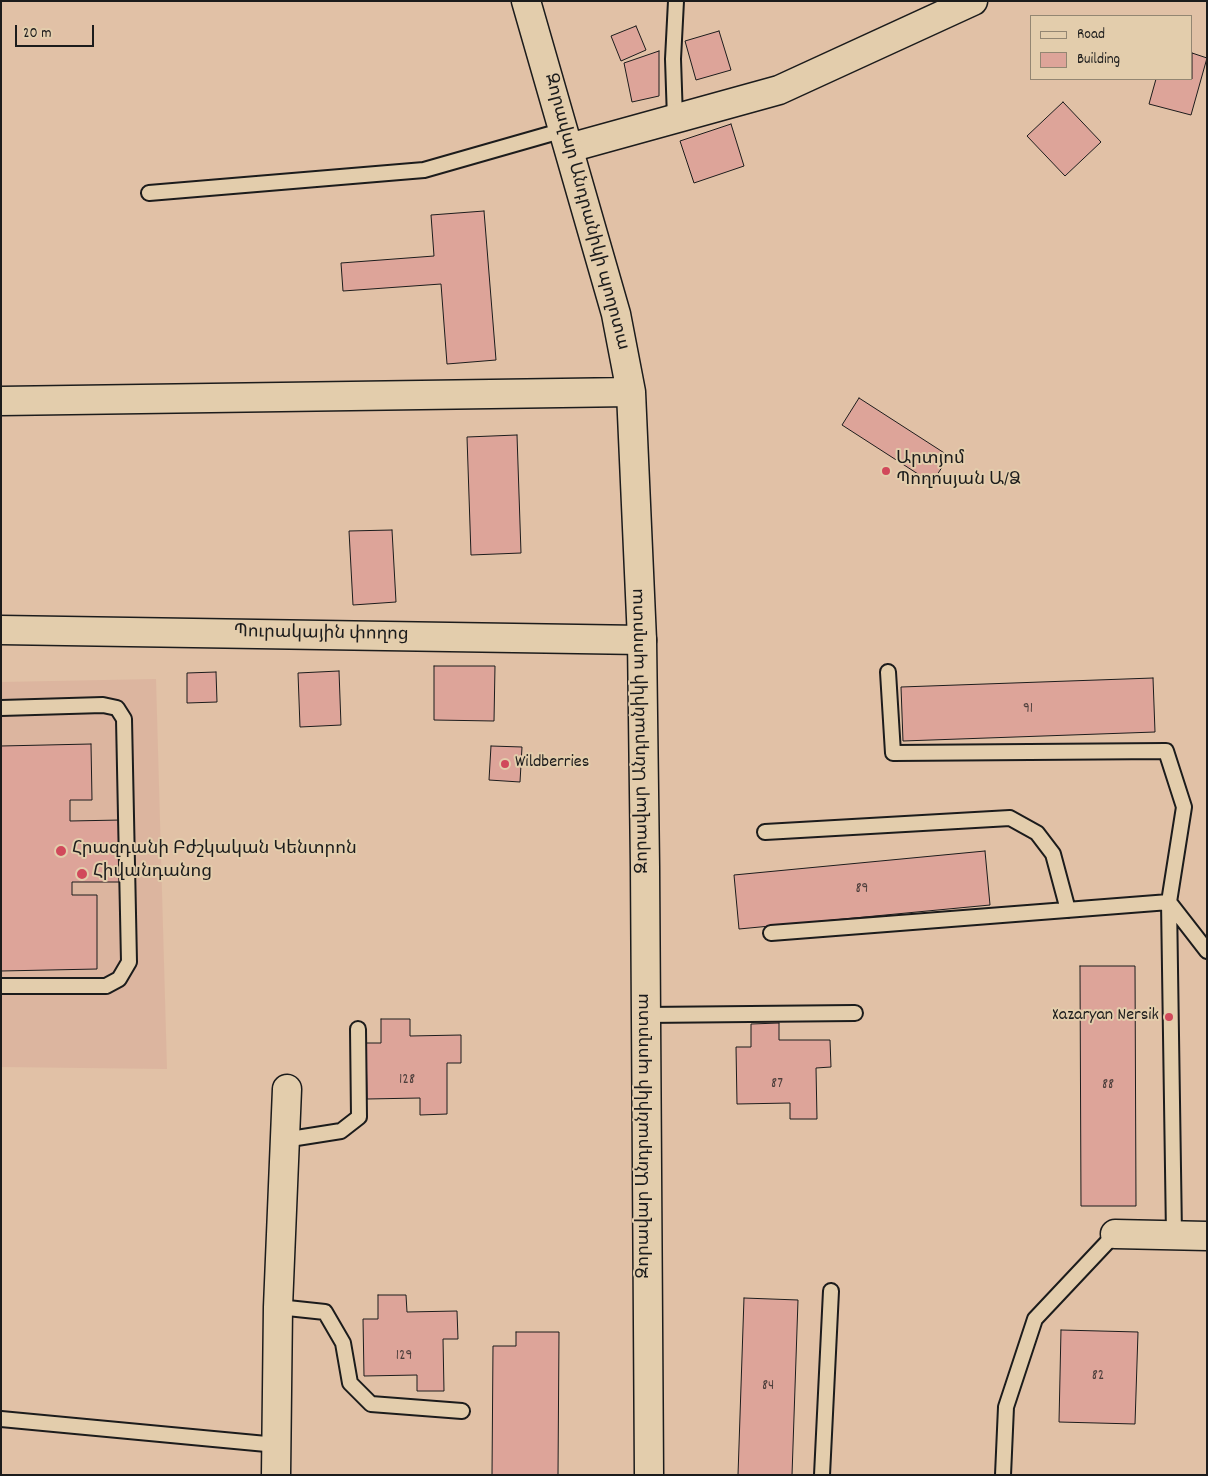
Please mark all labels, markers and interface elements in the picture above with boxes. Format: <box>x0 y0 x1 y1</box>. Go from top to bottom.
scale bar <box>18 15 96 47</box>
legend <box>1030 15 1193 80</box>
text: 20 m <box>23 23 51 45</box>
text: Road <box>1077 24 1105 46</box>
text: Building <box>1077 49 1120 71</box>
street label: Զորավար Անդրանիկի պողոտա <box>538 71 632 353</box>
place label: Արտյոմ Պողոսյան Ա/Ձ <box>896 450 1021 492</box>
marker: Արտյոմ Պողոսյան Ա/Ձ <box>880 465 892 477</box>
street label: Զորավար Անդրանիկի պողոտա <box>629 588 655 874</box>
street label: Պուրակային փողոց <box>233 623 409 647</box>
house number: 91 <box>1023 701 1033 719</box>
place label: Wildberries <box>515 753 589 775</box>
marker: Wildberries <box>499 758 511 770</box>
place label: Հրազդանի Բժշկական Կենտրոն <box>72 840 357 862</box>
marker: Հրազդանի Բժշկական Կենտրոն <box>54 844 68 858</box>
place label: Հիվանդանոց <box>93 863 212 885</box>
marker: Հիվանդանոց <box>75 867 89 881</box>
house number: 89 <box>856 881 868 899</box>
street label: Զորավար Անդրանիկի պողոտա <box>635 993 657 1279</box>
place label: Xazaryan Nersik <box>1052 1006 1159 1028</box>
marker: Xazaryan Nersik <box>1163 1011 1175 1023</box>
house number: 128 <box>399 1072 415 1090</box>
house number: 87 <box>771 1076 783 1094</box>
house number: 88 <box>1102 1077 1114 1095</box>
house number: 129 <box>396 1348 412 1366</box>
house number: 82 <box>1092 1368 1104 1386</box>
house number: 84 <box>762 1378 774 1396</box>

